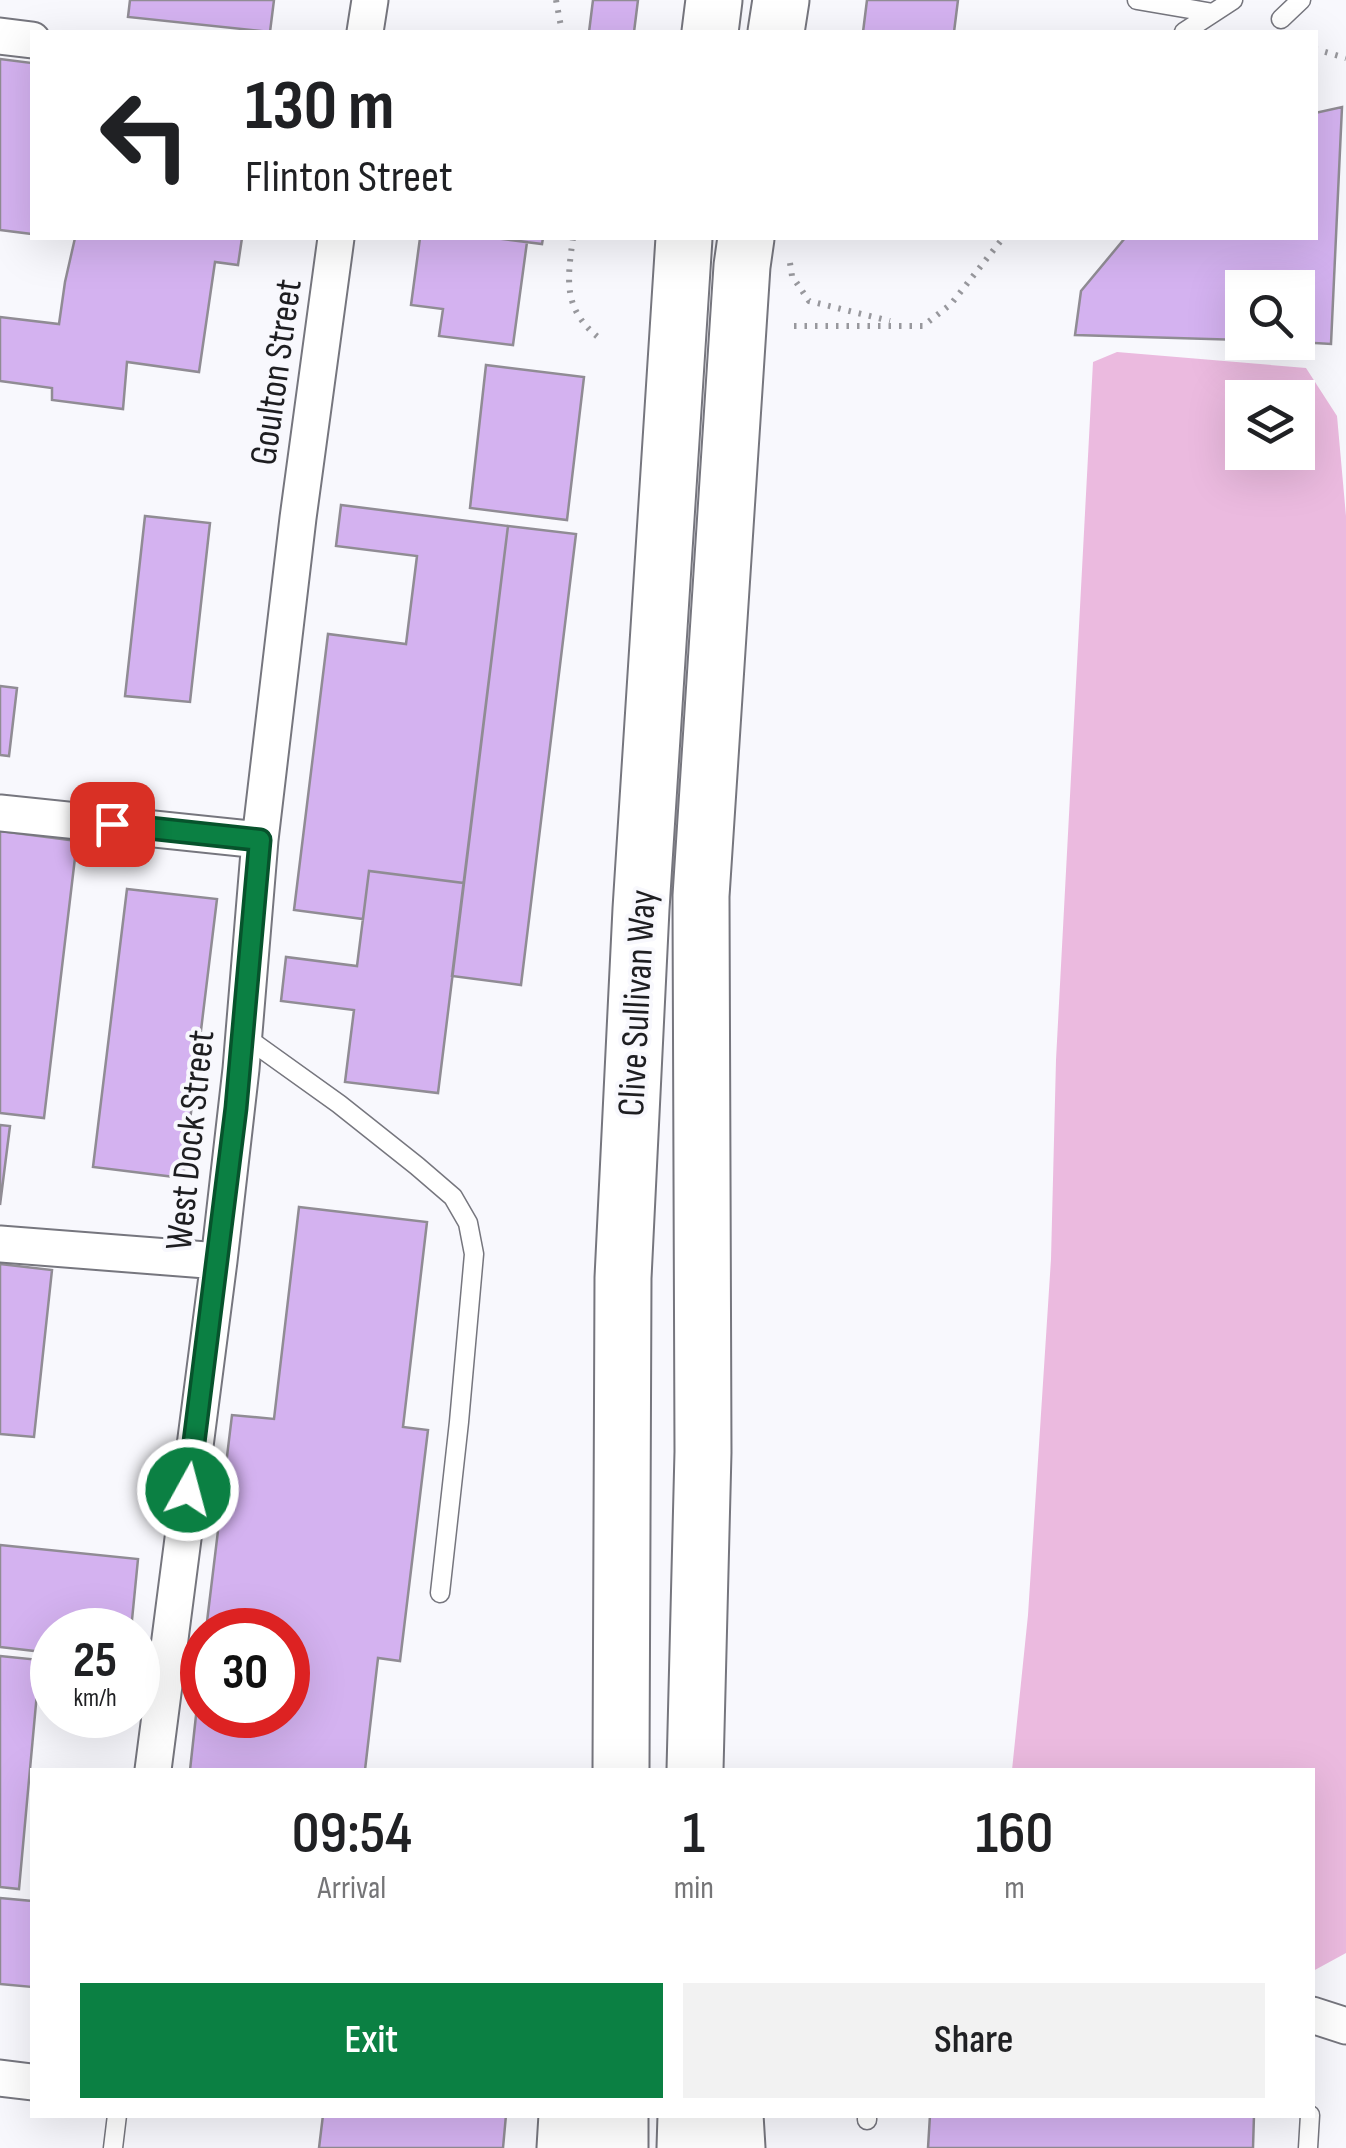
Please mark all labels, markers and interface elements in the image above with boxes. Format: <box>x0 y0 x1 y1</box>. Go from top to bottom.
text: 130 m <box>245 65 394 149</box>
icon: left <box>80 70 210 200</box>
text: Flinton Street <box>245 150 453 205</box>
map controls <box>1225 270 1315 470</box>
button: search <box>1225 270 1315 360</box>
street label: Goulton Street <box>241 276 312 468</box>
button: layers <box>1225 380 1315 470</box>
pin <box>70 782 155 867</box>
icon: arrive <box>85 797 140 852</box>
street label: Clive Sullivan Way <box>609 888 666 1118</box>
street label: West Dock Street <box>157 1028 224 1252</box>
position arrow <box>136 1438 240 1542</box>
speed limit sign: 30 <box>180 1608 310 1738</box>
text: 25 <box>73 1631 117 1691</box>
text: km/h <box>73 1683 117 1714</box>
text: 09:54 <box>292 1798 412 1870</box>
text: 1 <box>683 1798 705 1870</box>
text: 160 <box>976 1798 1053 1870</box>
text: Arrival <box>317 1869 386 1908</box>
text: min <box>674 1869 714 1908</box>
text: m <box>1004 1869 1025 1908</box>
button: Exit <box>80 1983 663 2098</box>
button: Share <box>683 1983 1265 2098</box>

